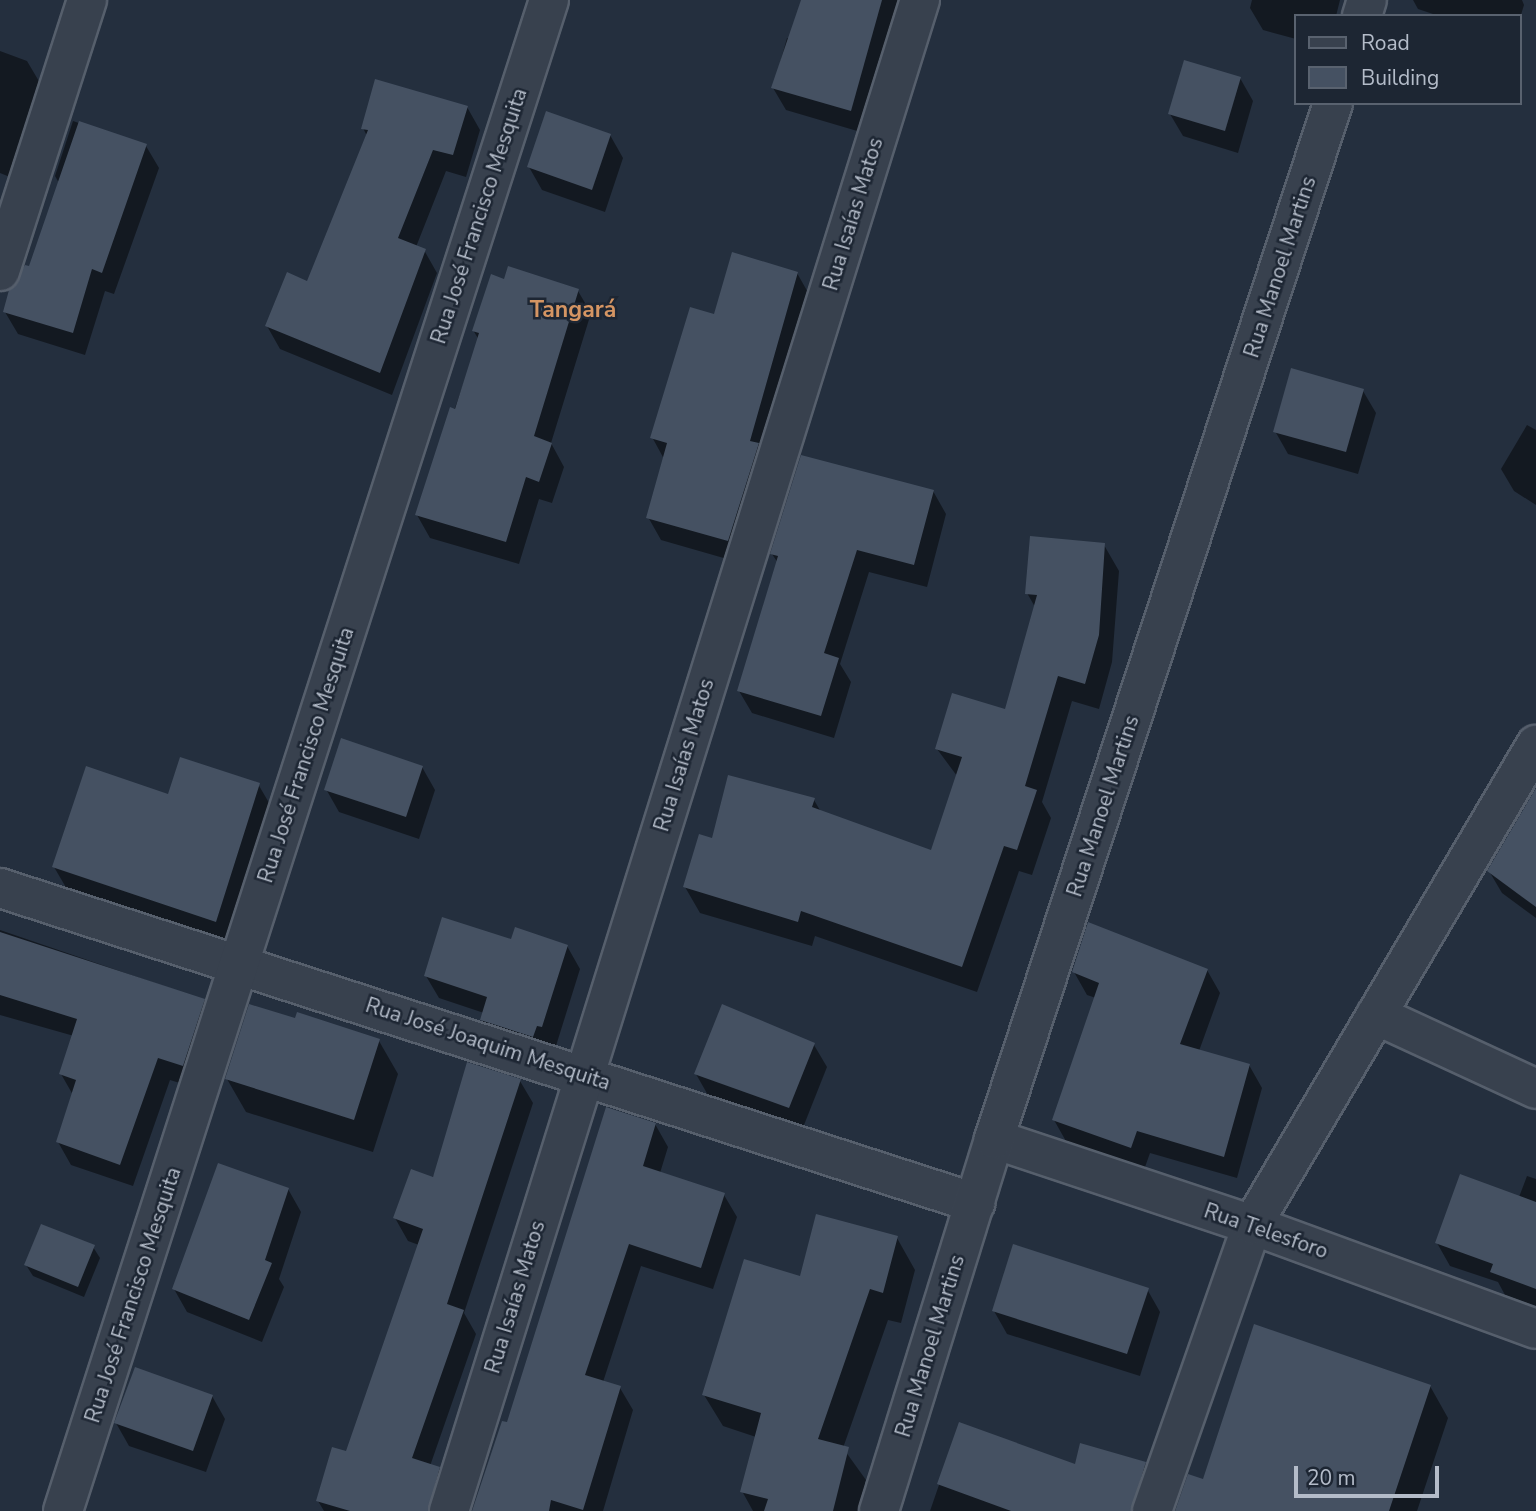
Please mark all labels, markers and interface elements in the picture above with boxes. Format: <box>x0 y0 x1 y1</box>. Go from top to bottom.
legend <box>1294 14 1522 105</box>
text: Road <box>1361 29 1410 57</box>
text: Building <box>1361 64 1439 92</box>
street label: Rua José Francisco Mesquita <box>426 85 532 347</box>
street label: Rua Isaías Matos <box>818 134 888 294</box>
street label: Rua Manoel Martins <box>1239 173 1321 361</box>
district label: Tangará <box>530 296 616 324</box>
street label: Rua José Francisco Mesquita <box>253 624 359 886</box>
street label: Rua Isaías Matos <box>649 675 719 835</box>
street label: Rua Manoel Martins <box>1062 712 1144 900</box>
street label: Rua José Joaquim Mesquita <box>362 992 614 1096</box>
street label: Rua José Francisco Mesquita <box>80 1164 186 1426</box>
street label: Rua Telesforo <box>1201 1198 1331 1264</box>
street label: Rua Isaías Matos <box>480 1217 550 1377</box>
street label: Rua Manoel Martins <box>890 1252 970 1440</box>
scale bar <box>1298 1452 1443 1496</box>
text: 20 m <box>1307 1464 1356 1492</box>

